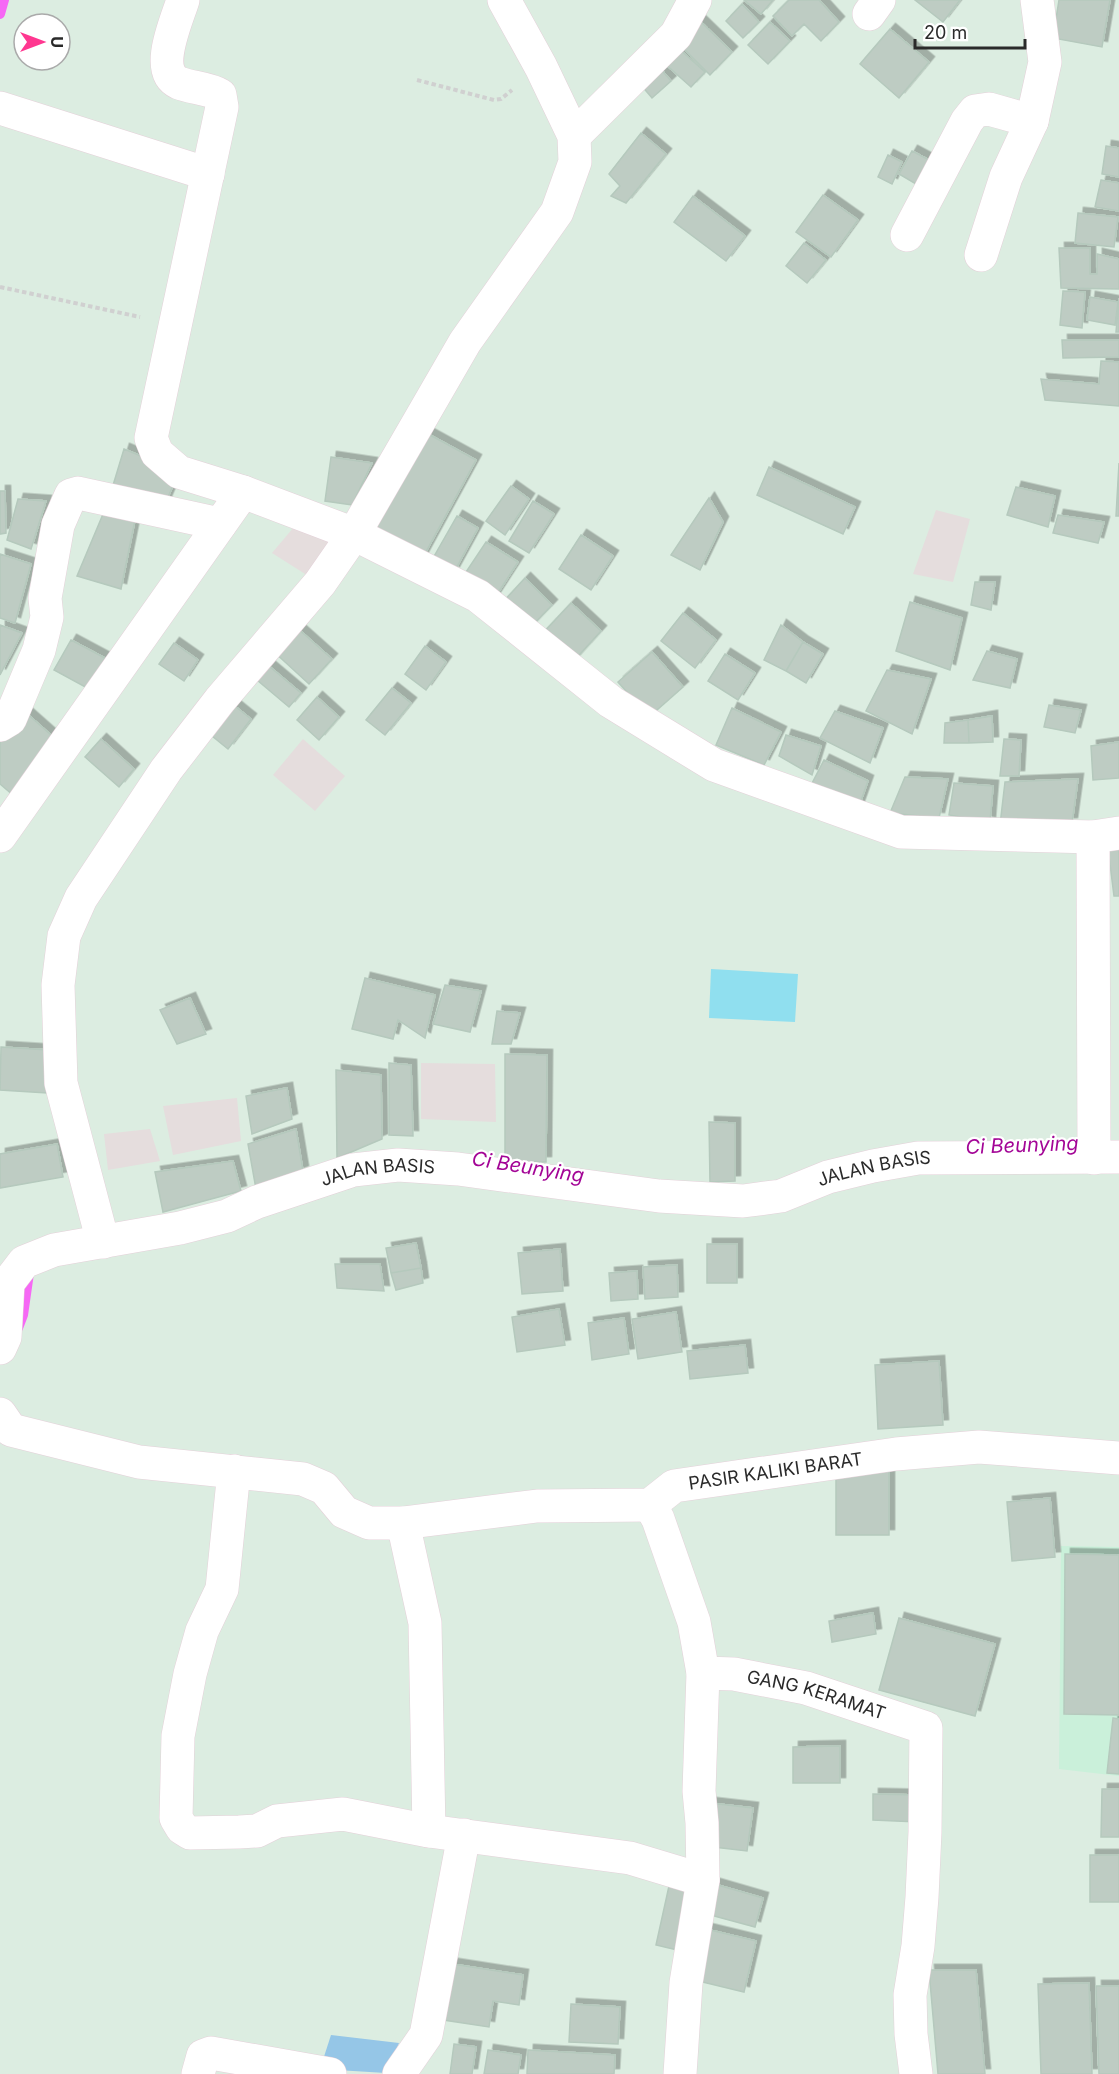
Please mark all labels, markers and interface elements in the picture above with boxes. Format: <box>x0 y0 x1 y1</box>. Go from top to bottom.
north arrow <box>12 12 72 72</box>
scale bar <box>915 12 1024 50</box>
text: 20 m <box>924 22 967 43</box>
text: U <box>47 36 67 48</box>
water label: Ci Beunying <box>965 1131 1079 1159</box>
water label: Ci Beunying <box>470 1146 586 1188</box>
street label: JALAN BASIS <box>814 1147 931 1190</box>
street label: JALAN BASIS <box>318 1154 436 1190</box>
street label: PASIR KALIKI BARAT <box>687 1448 864 1494</box>
street label: GANG KERAMAT <box>745 1666 888 1724</box>

